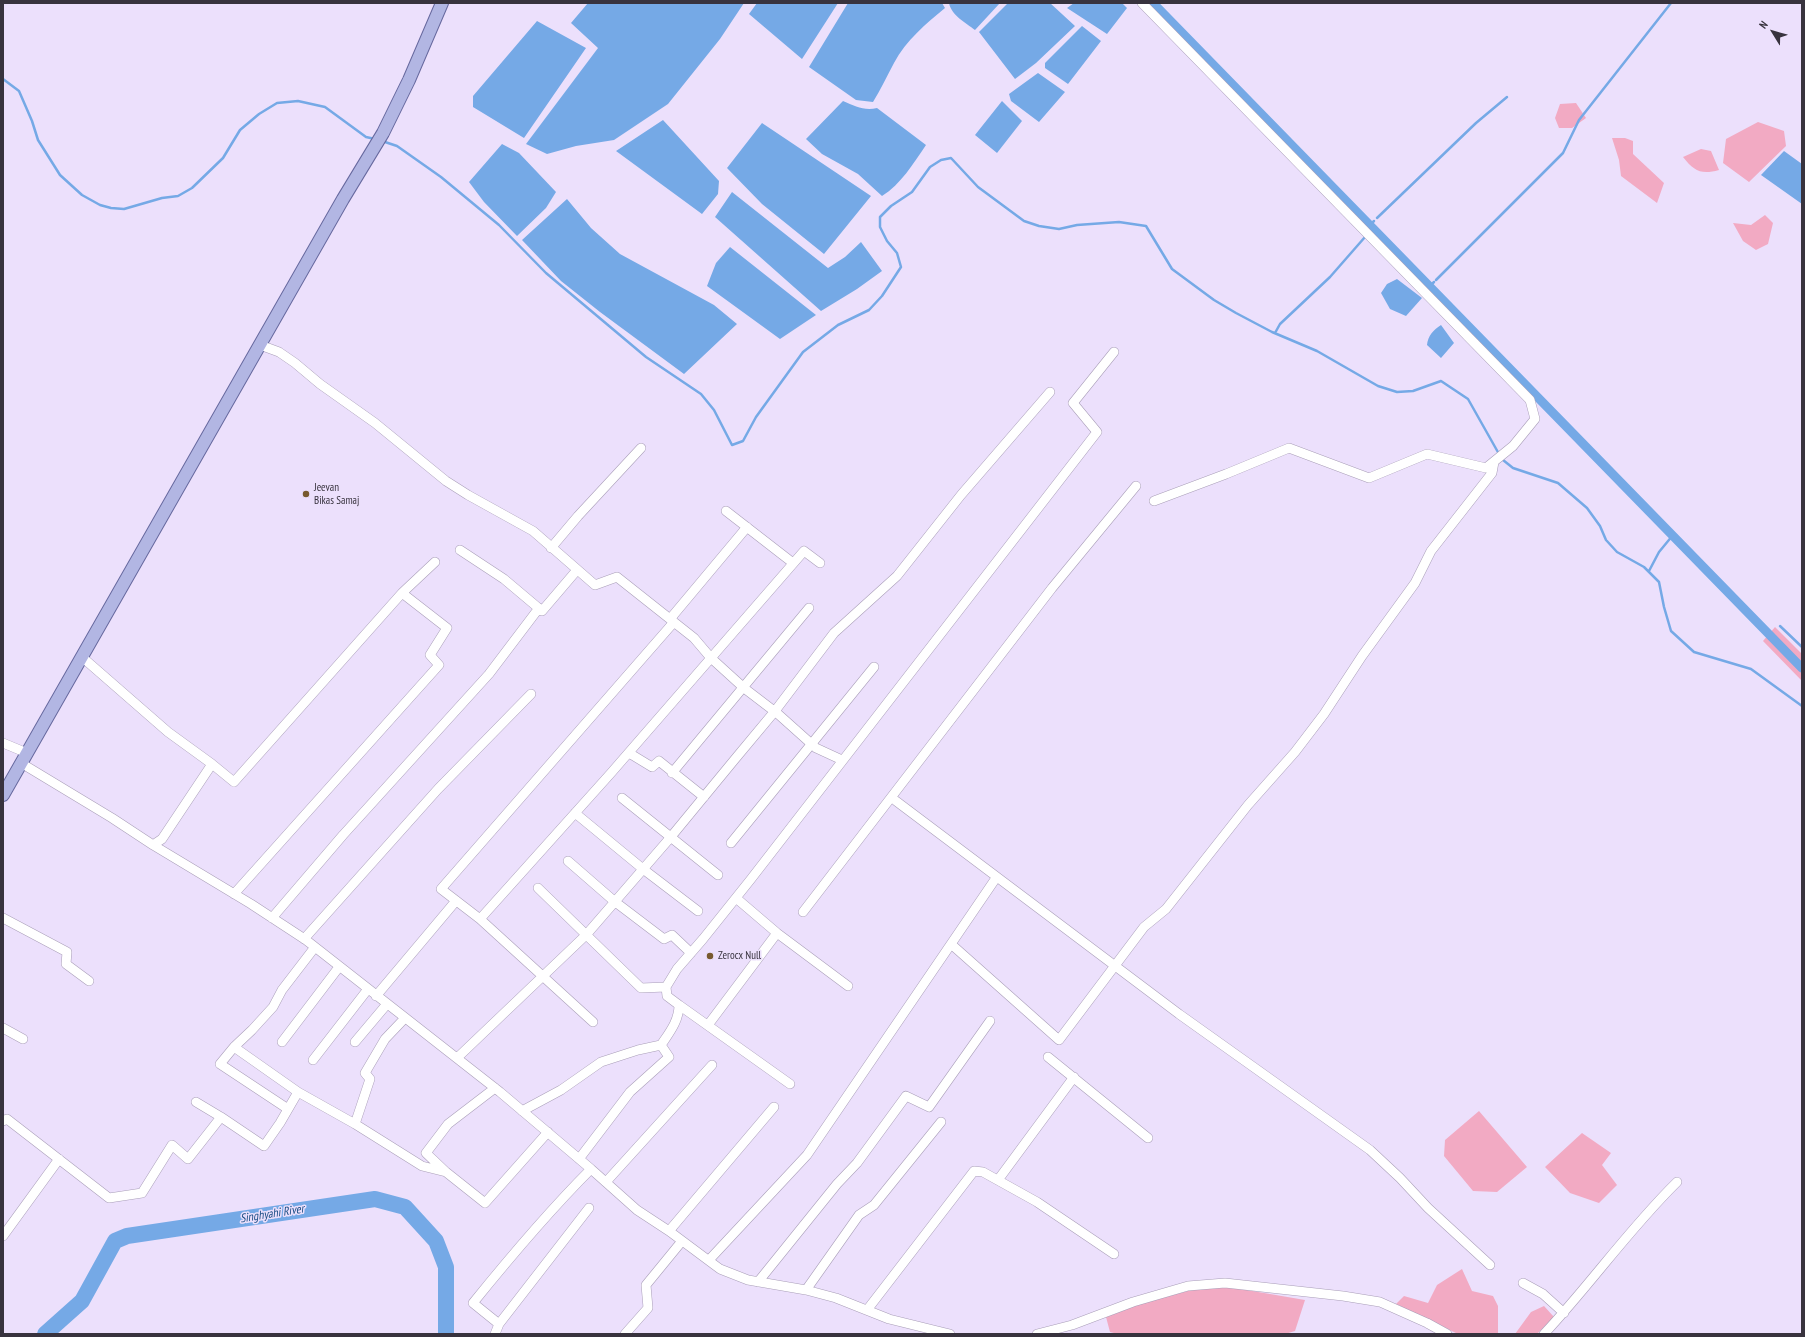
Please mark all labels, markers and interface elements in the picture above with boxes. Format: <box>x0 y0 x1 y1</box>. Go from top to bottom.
north arrow <box>1753 12 1793 52</box>
text: N <box>1756 18 1771 31</box>
place label: Jeevan Bikas Samaj <box>314 481 359 507</box>
marker: Jeevan Bikas Samaj <box>301 489 311 499</box>
place label: Zerocx Null <box>718 949 761 963</box>
marker: Zerocx Null <box>705 951 715 961</box>
water label: Singhyahi River <box>239 1202 305 1226</box>

